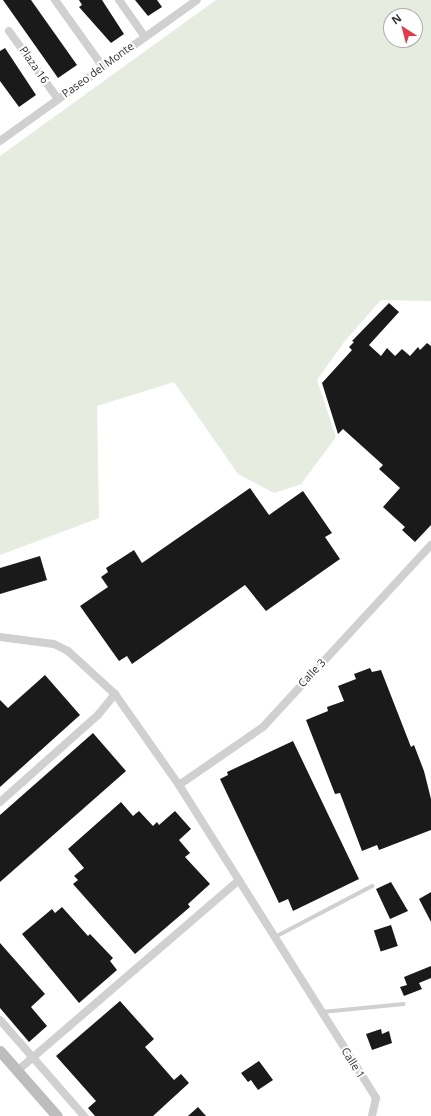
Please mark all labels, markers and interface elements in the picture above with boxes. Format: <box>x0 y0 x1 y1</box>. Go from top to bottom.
north arrow <box>383 8 423 48</box>
text: N <box>388 10 404 27</box>
street label: Paseo del Monte <box>60 40 136 100</box>
street label: Plaza 16 <box>16 44 52 86</box>
street label: Calle 3 <box>296 656 328 690</box>
street label: Calle 1 <box>338 1045 368 1081</box>

